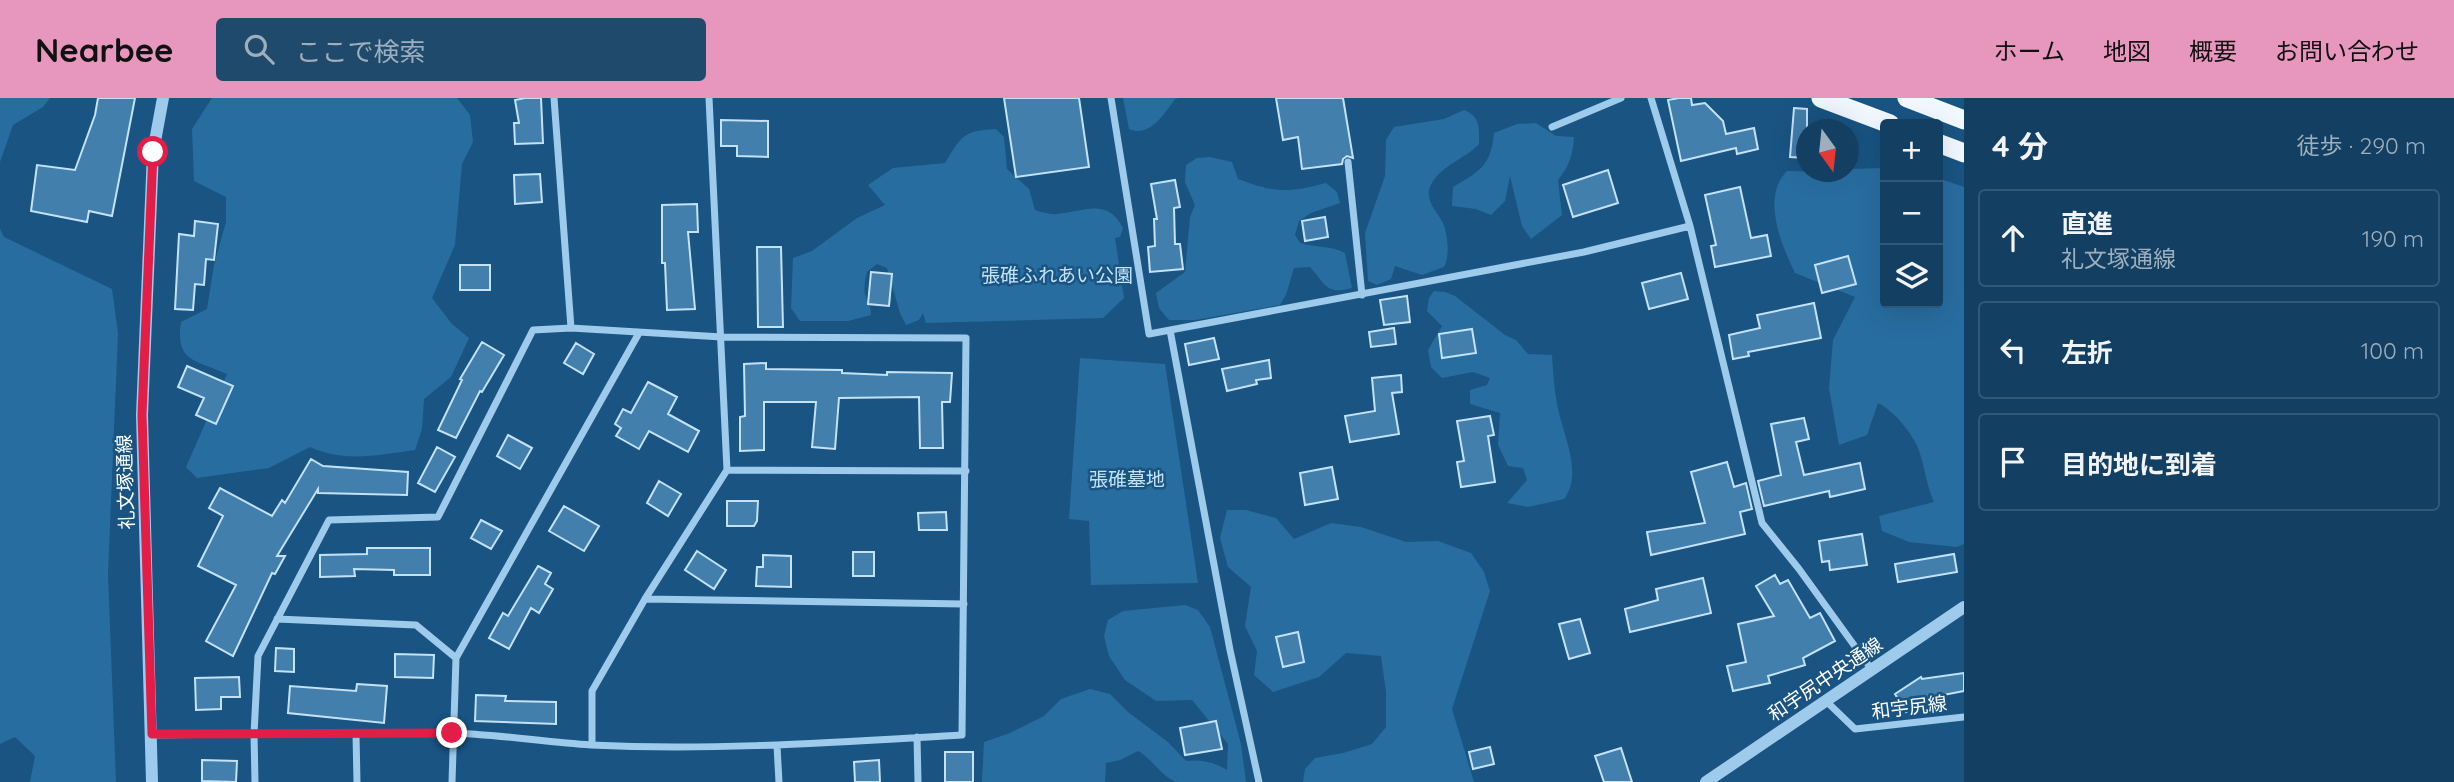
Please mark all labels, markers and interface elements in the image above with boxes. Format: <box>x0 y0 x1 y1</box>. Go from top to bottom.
search box <box>216 18 706 81</box>
text: Nearbee <box>35 29 174 70</box>
icon: search <box>240 30 278 68</box>
text: ここで検索 <box>296 35 426 68</box>
text: ホーム <box>1994 36 2065 66</box>
text: 地図 <box>2103 36 2151 66</box>
text: 概要 <box>2189 36 2237 66</box>
text: お問い合わせ <box>2275 36 2419 66</box>
north arrow <box>1796 119 1859 182</box>
map controls <box>1880 119 1943 308</box>
button: + <box>1880 119 1943 182</box>
text: 4 分 <box>1992 127 2048 165</box>
text: 徒歩 · 290 m <box>2296 131 2426 160</box>
route start <box>137 136 168 167</box>
button: − <box>1880 182 1943 245</box>
text: 直進 <box>2061 207 2113 240</box>
icon: ahead <box>1994 219 2032 257</box>
text: 190 m <box>2362 224 2424 253</box>
text: 礼文塚通線 <box>2061 244 2176 273</box>
button: layers <box>1880 245 1943 308</box>
park label: 張碓ふれあい公園 <box>981 263 1133 287</box>
icon: left <box>1994 331 2032 369</box>
text: 左折 <box>2061 336 2113 369</box>
text: 100 m <box>2361 336 2424 365</box>
street label: 礼文塚通線 <box>111 434 139 530</box>
icon: arrive <box>1994 443 2032 481</box>
text: 目的地に到着 <box>2061 448 2217 481</box>
park label: 張碓墓地 <box>1089 467 1165 491</box>
street label: 和宇尻中央通線 <box>1763 632 1887 726</box>
street label: 和宇尻線 <box>1870 690 1948 724</box>
route end <box>436 717 467 748</box>

